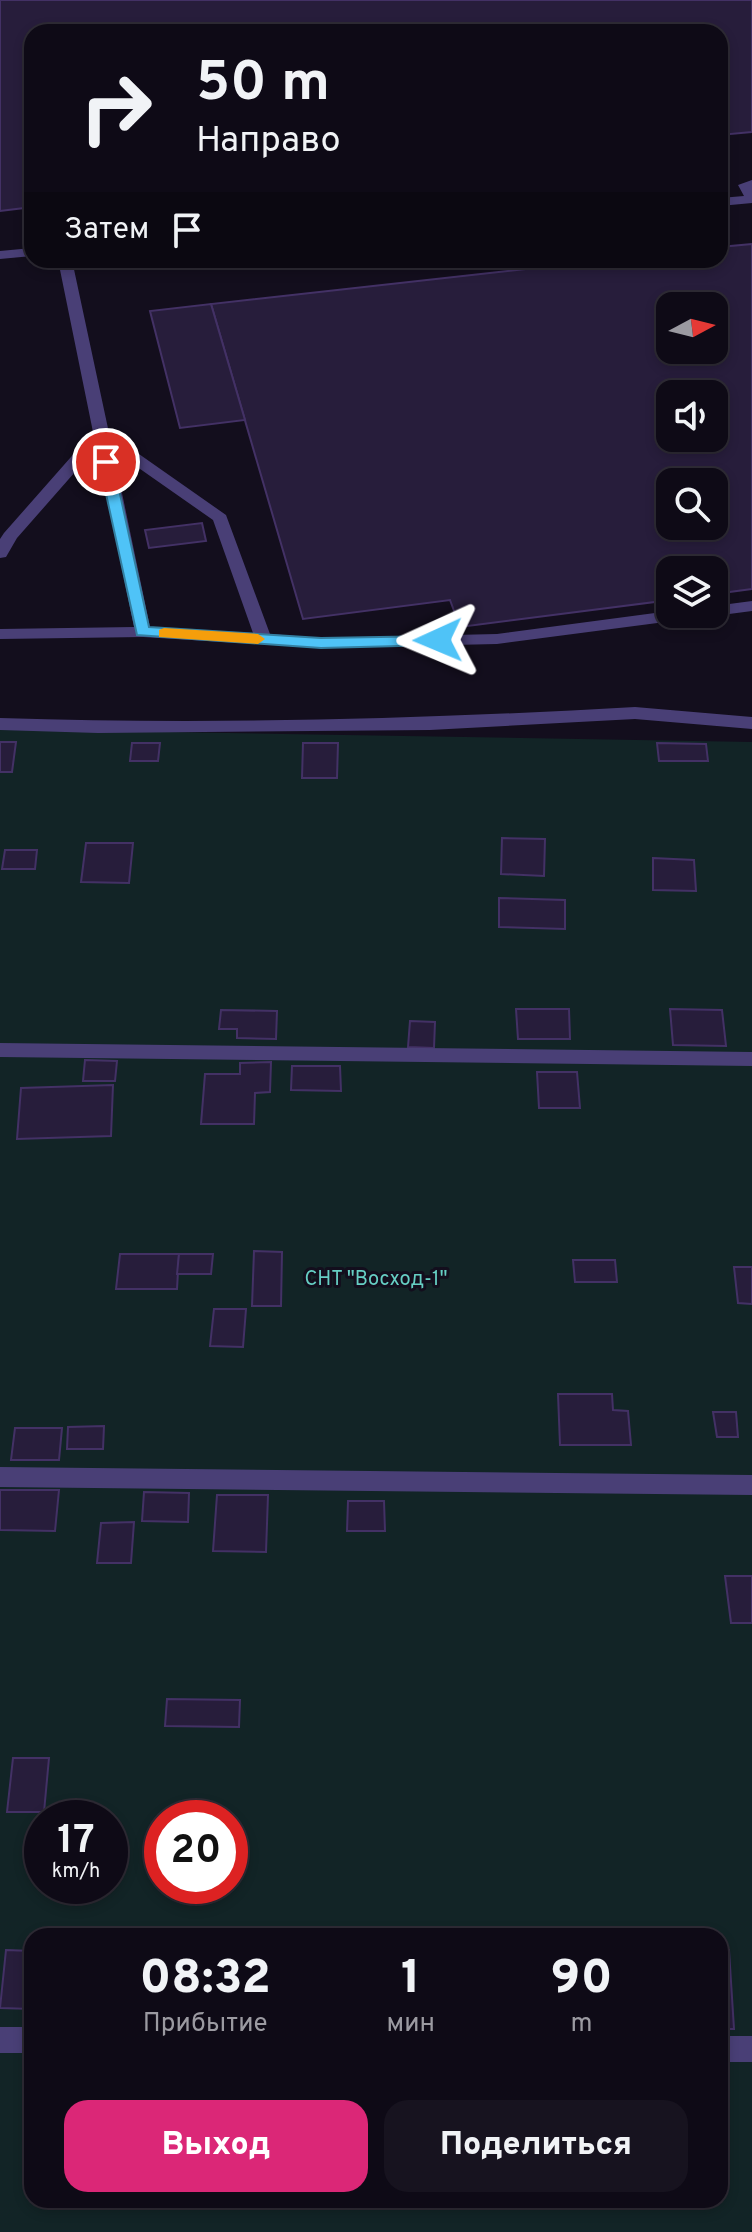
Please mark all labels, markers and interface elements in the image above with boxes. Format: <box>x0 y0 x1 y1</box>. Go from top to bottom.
text: 50 m <box>196 50 330 120</box>
icon: right <box>64 56 168 160</box>
text: Направо <box>196 119 341 165</box>
icon: arrive <box>165 208 209 252</box>
text: Затем <box>64 212 149 249</box>
north arrow <box>656 292 728 364</box>
map controls <box>656 292 728 628</box>
button: sound <box>656 380 728 452</box>
pin <box>72 428 140 496</box>
icon: arrive <box>84 440 128 484</box>
button: search <box>656 468 728 540</box>
button: layers <box>656 556 728 628</box>
position arrow <box>396 598 480 682</box>
park label: СНТ "Восход-1" <box>305 1267 447 1293</box>
speed limit sign: 20 <box>144 1800 248 1904</box>
text: 17 <box>57 1817 95 1867</box>
text: km/h <box>52 1859 100 1885</box>
text: 08:32 <box>140 1950 271 2010</box>
text: 1 <box>401 1950 421 2010</box>
text: 90 <box>551 1950 612 2010</box>
text: Прибытие <box>143 2008 268 2041</box>
text: мин <box>386 2008 435 2041</box>
text: m <box>570 2008 593 2041</box>
button: Выход <box>64 2100 368 2192</box>
button: Поделиться <box>384 2100 688 2192</box>

